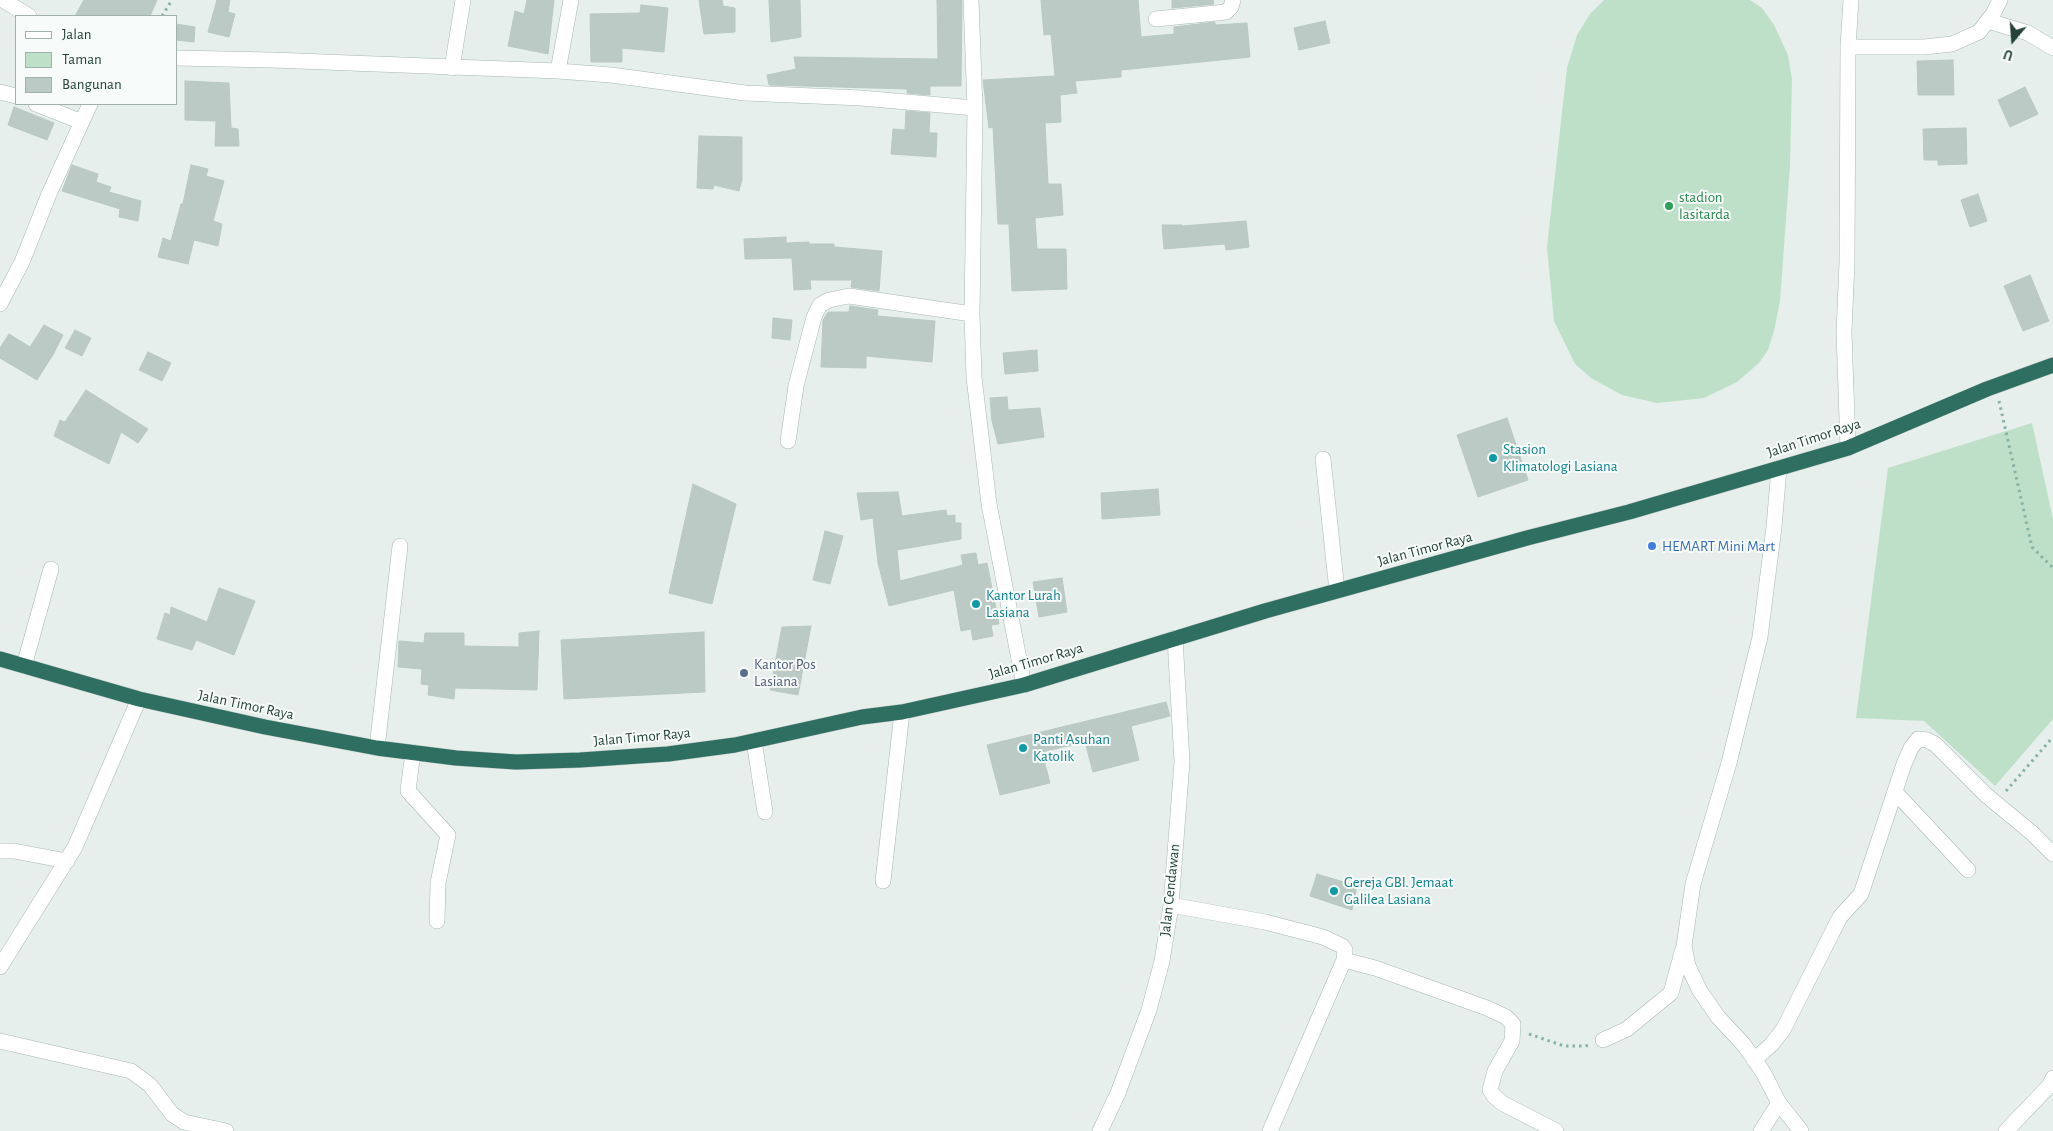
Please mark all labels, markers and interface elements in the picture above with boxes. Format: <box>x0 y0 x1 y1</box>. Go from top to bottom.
legend <box>15 15 178 105</box>
north arrow <box>1988 15 2038 65</box>
text: Jalan <box>62 27 92 42</box>
text: U <box>2002 46 2015 62</box>
text: Taman <box>62 52 102 67</box>
text: Bangunan <box>62 77 122 92</box>
place label: stadion lasitarda <box>1679 188 1730 223</box>
marker: stadion lasitarda <box>1663 200 1675 212</box>
street label: Jalan Timor Raya <box>1765 414 1863 462</box>
place label: Stasion Klimatologi Lasiana <box>1503 440 1618 475</box>
marker: Stasion Klimatologi Lasiana <box>1487 452 1499 464</box>
street label: Jalan Timor Raya <box>1376 528 1474 570</box>
place label: HEMART Mini Mart <box>1662 537 1775 555</box>
marker: HEMART Mini Mart <box>1646 540 1658 552</box>
place label: Kantor Lurah Lasiana <box>986 586 1061 621</box>
marker: Kantor Lurah Lasiana <box>970 598 982 610</box>
street label: Jalan Timor Raya <box>987 639 1085 683</box>
place label: Kantor Pos Lasiana <box>754 655 816 690</box>
marker: Kantor Pos Lasiana <box>738 667 750 679</box>
street label: Jalan Timor Raya <box>197 686 295 724</box>
street label: Jalan Timor Raya <box>593 724 691 750</box>
place label: Panti Asuhan Katolik <box>1033 730 1110 765</box>
marker: Panti Asuhan Katolik <box>1017 742 1029 754</box>
street label: Jalan Cendawan <box>1156 843 1184 937</box>
place label: Gereja GBI. Jemaat Galilea Lasiana <box>1344 873 1453 908</box>
marker: Gereja GBI. Jemaat Galilea Lasiana <box>1328 885 1340 897</box>

